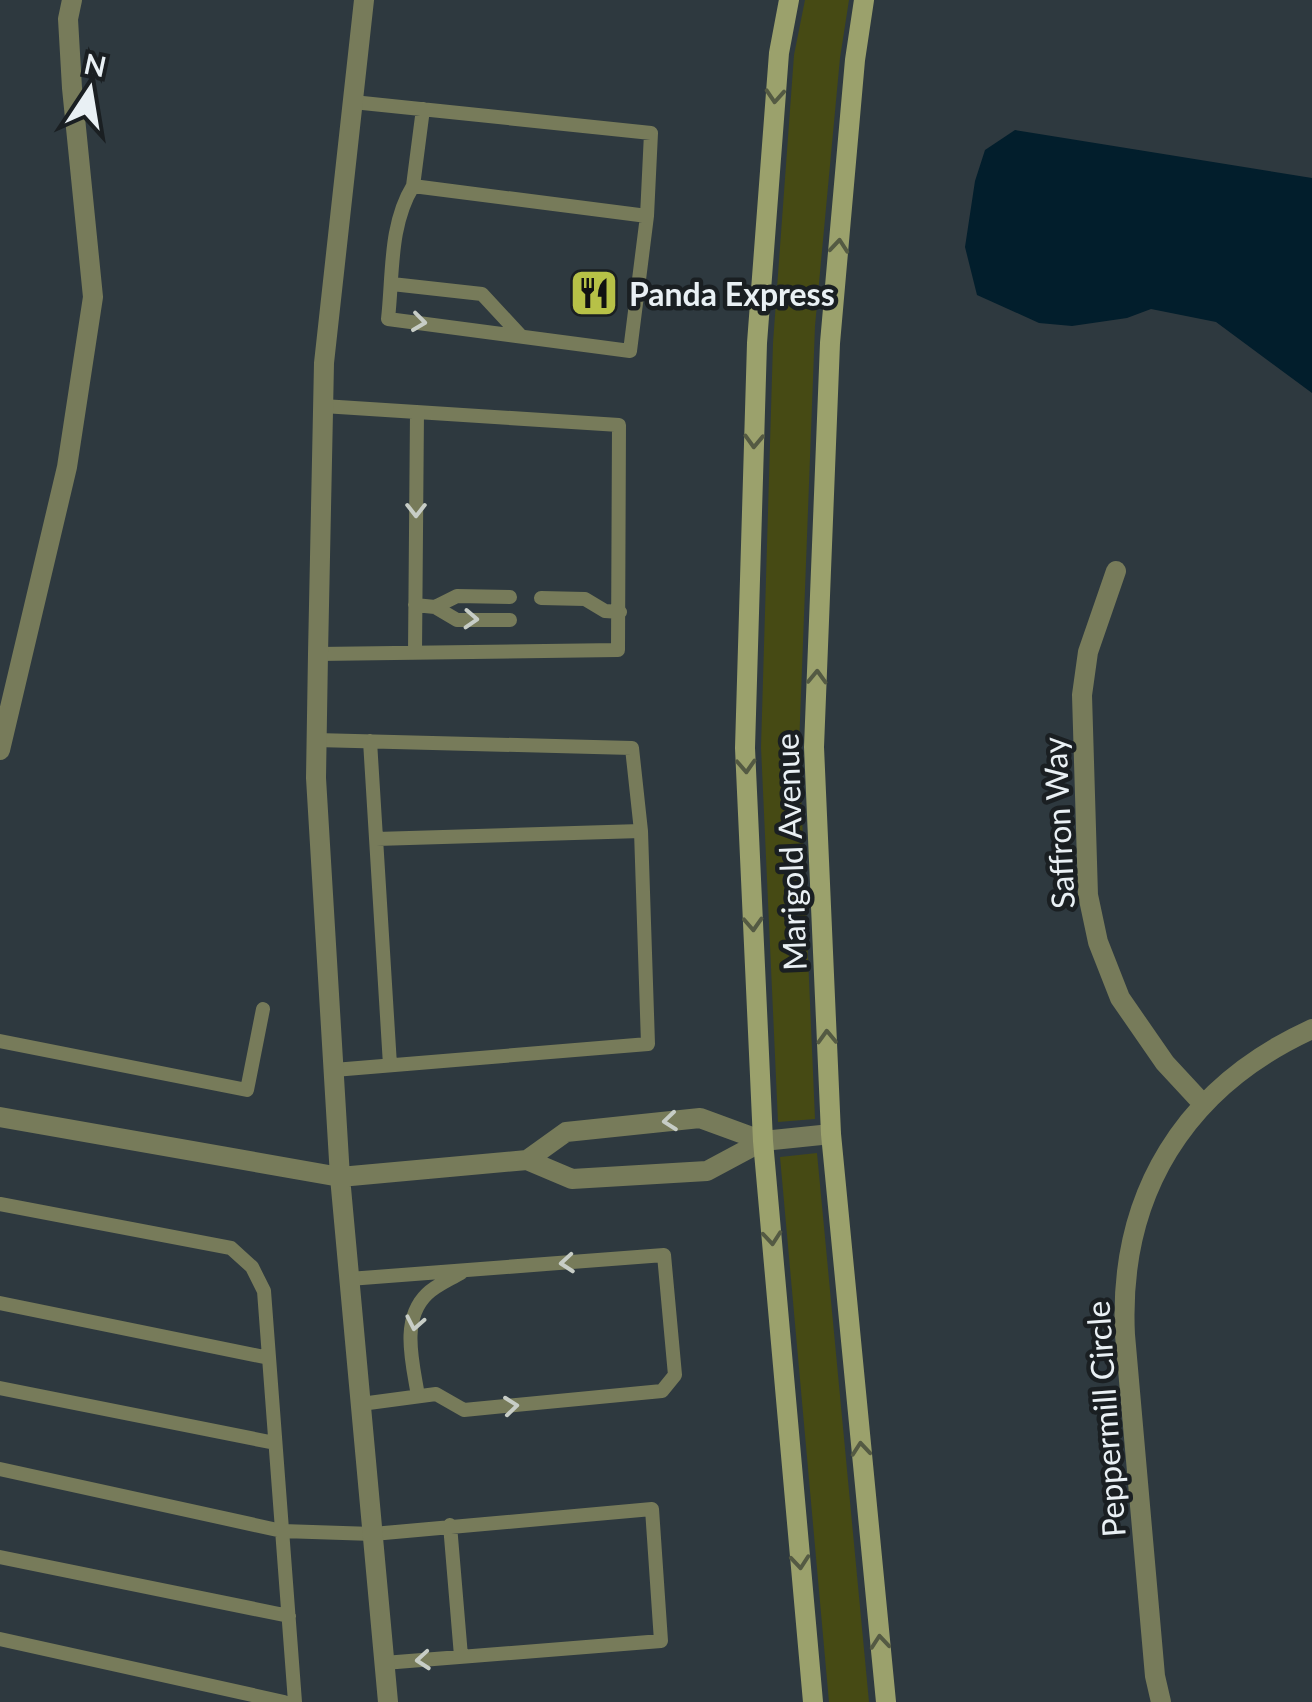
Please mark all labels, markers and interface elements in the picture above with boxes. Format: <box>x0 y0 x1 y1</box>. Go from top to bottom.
north arrow <box>40 40 140 140</box>
text: N <box>81 46 109 83</box>
one-way arrow <box>765 89 787 105</box>
one-way arrow <box>827 237 849 253</box>
restaurant icon: Panda Express <box>568 267 620 319</box>
place label: Panda Express <box>629 274 835 313</box>
one-way arrow <box>411 311 428 332</box>
one-way arrow <box>744 433 765 449</box>
one-way arrow <box>405 502 427 518</box>
one-way arrow <box>463 608 479 629</box>
one-way arrow <box>806 669 827 685</box>
street label: Marigold Avenue <box>766 733 814 971</box>
street label: Saffron Way <box>1034 736 1082 910</box>
one-way arrow <box>735 758 756 774</box>
one-way arrow <box>743 917 764 932</box>
one-way arrow <box>817 1028 838 1044</box>
one-way arrow <box>661 1110 677 1131</box>
one-way arrow <box>760 1231 782 1247</box>
one-way arrow <box>558 1251 574 1273</box>
street label: Peppermill Circle <box>1077 1300 1133 1538</box>
one-way arrow <box>405 1314 426 1331</box>
one-way arrow <box>503 1395 519 1417</box>
one-way arrow <box>851 1441 873 1457</box>
one-way arrow <box>789 1554 811 1570</box>
one-way arrow <box>869 1633 891 1649</box>
one-way arrow <box>414 1648 430 1670</box>

